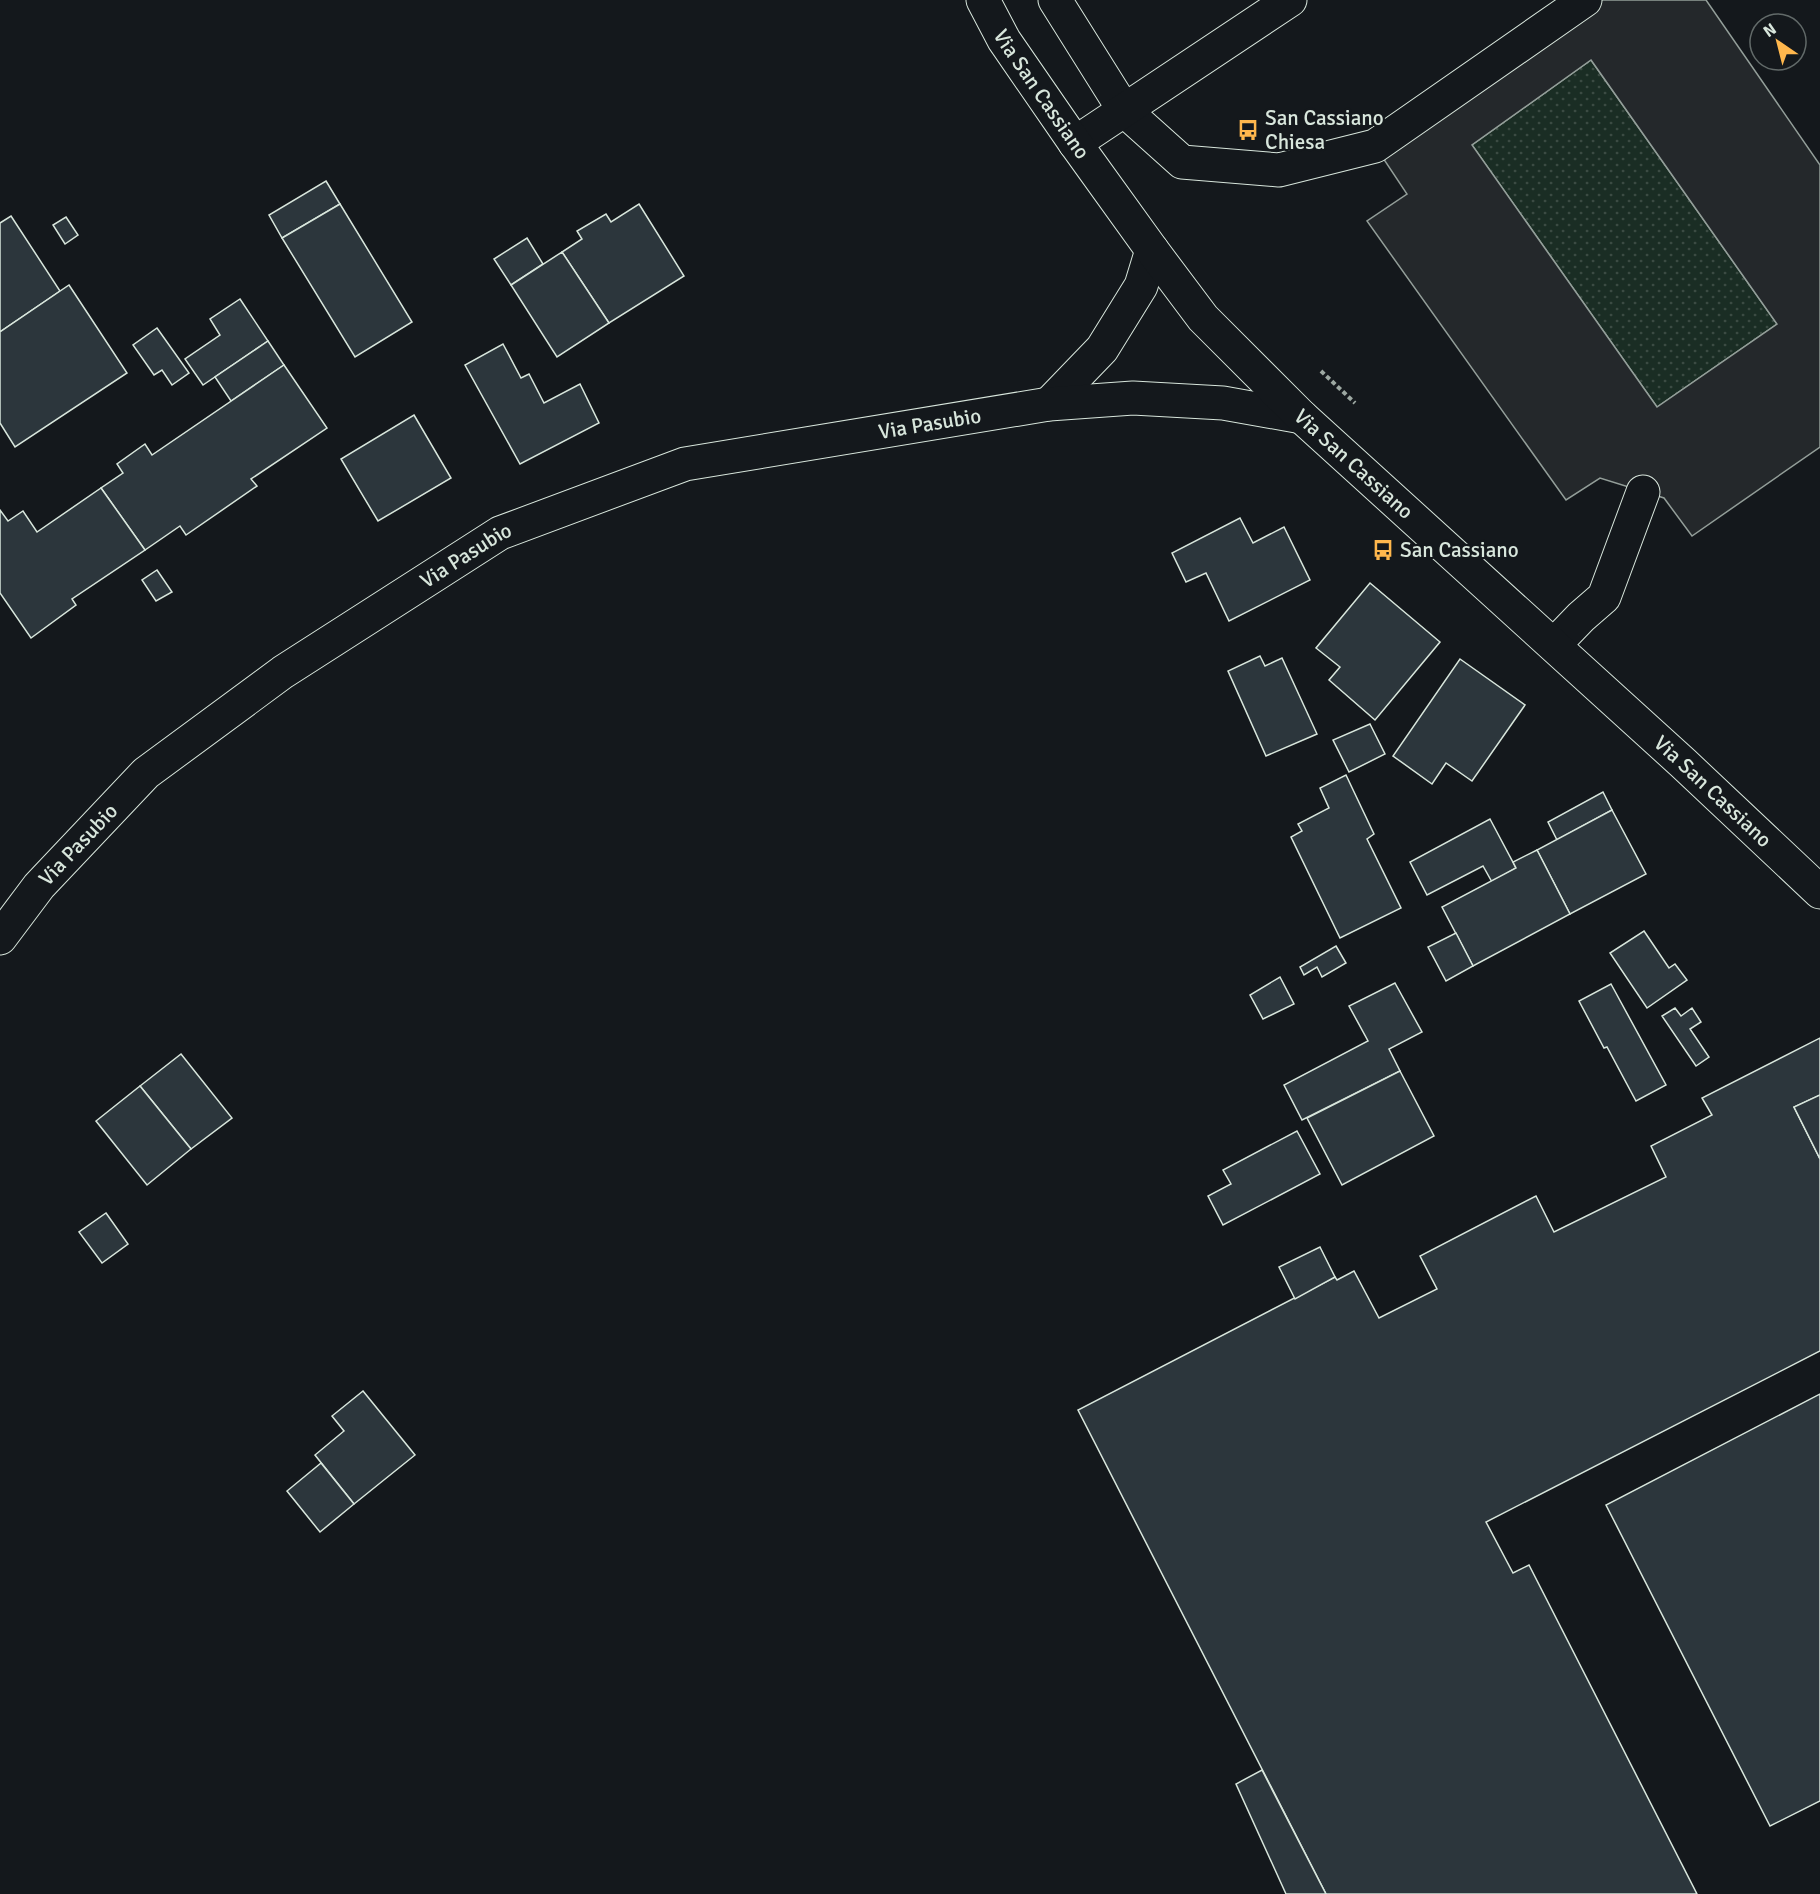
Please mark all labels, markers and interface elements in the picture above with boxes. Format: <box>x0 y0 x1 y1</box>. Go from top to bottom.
north arrow <box>1748 12 1808 72</box>
text: N <box>1760 19 1780 42</box>
street label: Via San Cassiano <box>988 25 1095 164</box>
place label: San Cassiano Chiesa <box>1265 105 1384 155</box>
bus stop icon: San Cassiano Chiesa <box>1236 118 1260 142</box>
street label: Via Pasubio <box>877 402 983 445</box>
street label: Via San Cassiano <box>1289 404 1419 525</box>
street label: Via Pasubio <box>415 517 515 594</box>
place label: San Cassiano <box>1400 537 1519 563</box>
bus stop icon: San Cassiano <box>1371 538 1395 562</box>
street label: Via San Cassiano <box>1649 730 1777 853</box>
street label: Via Pasubio <box>33 798 123 891</box>

